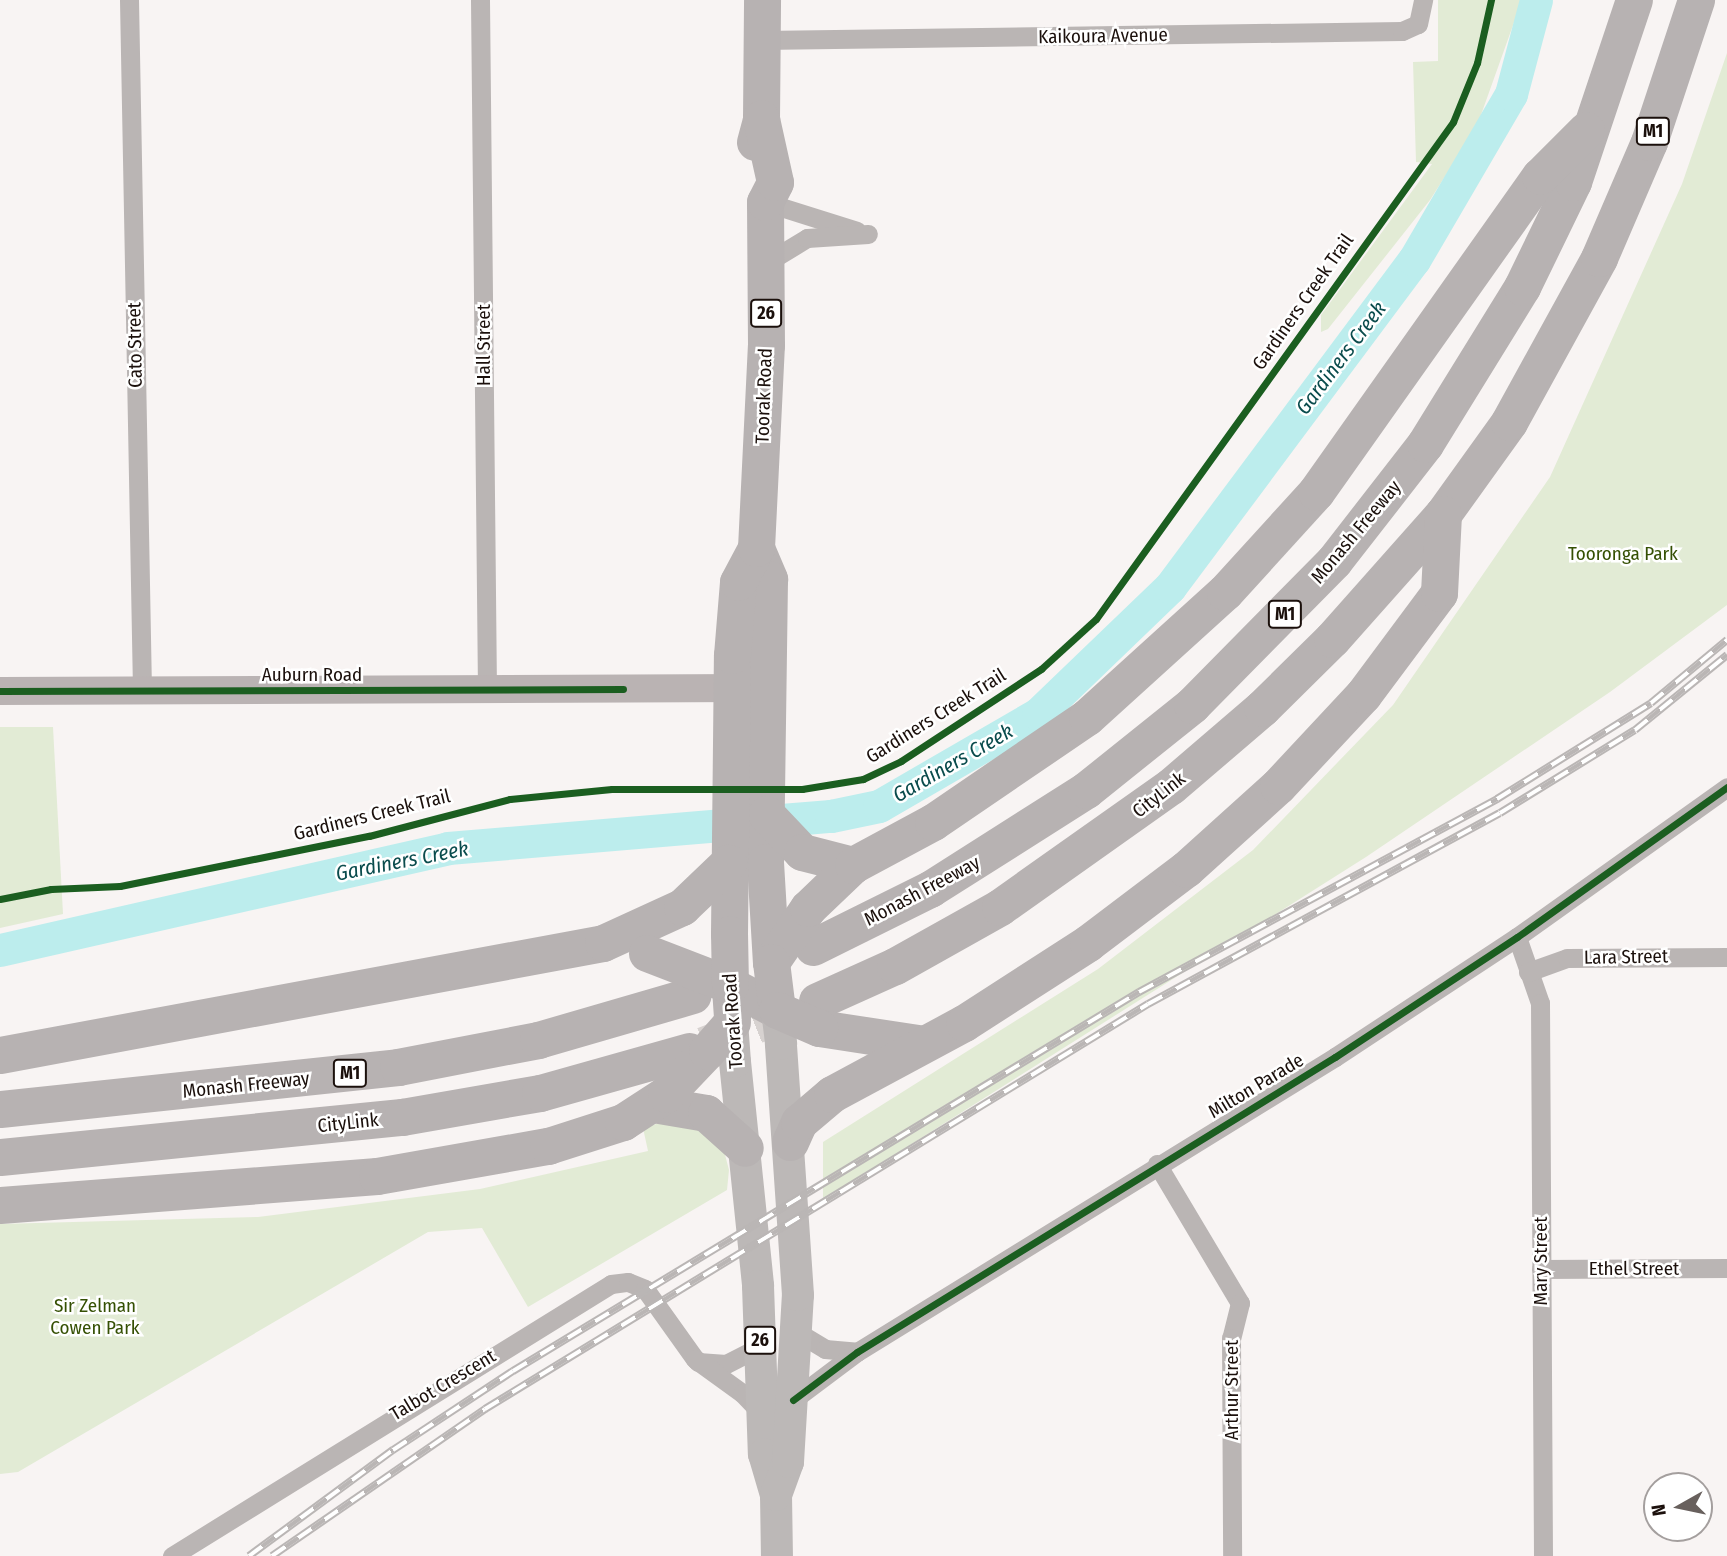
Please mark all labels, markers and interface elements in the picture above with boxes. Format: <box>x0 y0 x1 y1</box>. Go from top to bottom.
street label: Kaikoura Avenue <box>1038 23 1168 49</box>
road number: M1 <box>1636 116 1670 146</box>
street label: Gardiners Creek Trail <box>1248 230 1358 374</box>
water label: Gardiners Creek <box>1290 297 1392 419</box>
road number: 26 <box>748 298 784 328</box>
street label: Cato Street <box>123 302 147 388</box>
street label: Hall Street <box>473 304 495 386</box>
street label: Toorak Road <box>751 348 777 444</box>
street label: Monash Freeway <box>1306 476 1406 588</box>
park label: Tooronga Park <box>1568 543 1678 565</box>
road number: M1 <box>1268 600 1302 628</box>
street label: Auburn Road <box>262 664 362 686</box>
street label: Gardiners Creek Trail <box>862 664 1010 768</box>
water label: Gardiners Creek <box>888 718 1018 808</box>
street label: CityLink <box>1128 767 1190 823</box>
street label: Gardiners Creek Trail <box>291 785 453 845</box>
water label: Gardiners Creek <box>333 836 471 886</box>
street label: Monash Freeway <box>860 851 984 931</box>
street label: Lara Street <box>1584 945 1668 969</box>
street label: Toorak Road <box>718 972 748 1070</box>
street label: Milton Parade <box>1204 1049 1308 1123</box>
road number: M1 <box>332 1058 368 1088</box>
street label: Monash Freeway <box>181 1067 311 1103</box>
street label: CityLink <box>316 1108 380 1138</box>
street label: Mary Street <box>1530 1216 1552 1306</box>
street label: Ethel Street <box>1589 1258 1679 1280</box>
park label: Sir Zelman Cowen Park <box>50 1295 140 1339</box>
road number: 26 <box>742 1325 778 1354</box>
street label: Arthur Street <box>1221 1340 1243 1440</box>
street label: Talbot Crescent <box>386 1345 500 1425</box>
north arrow <box>1643 1472 1713 1542</box>
text: N <box>1646 1503 1671 1517</box>

